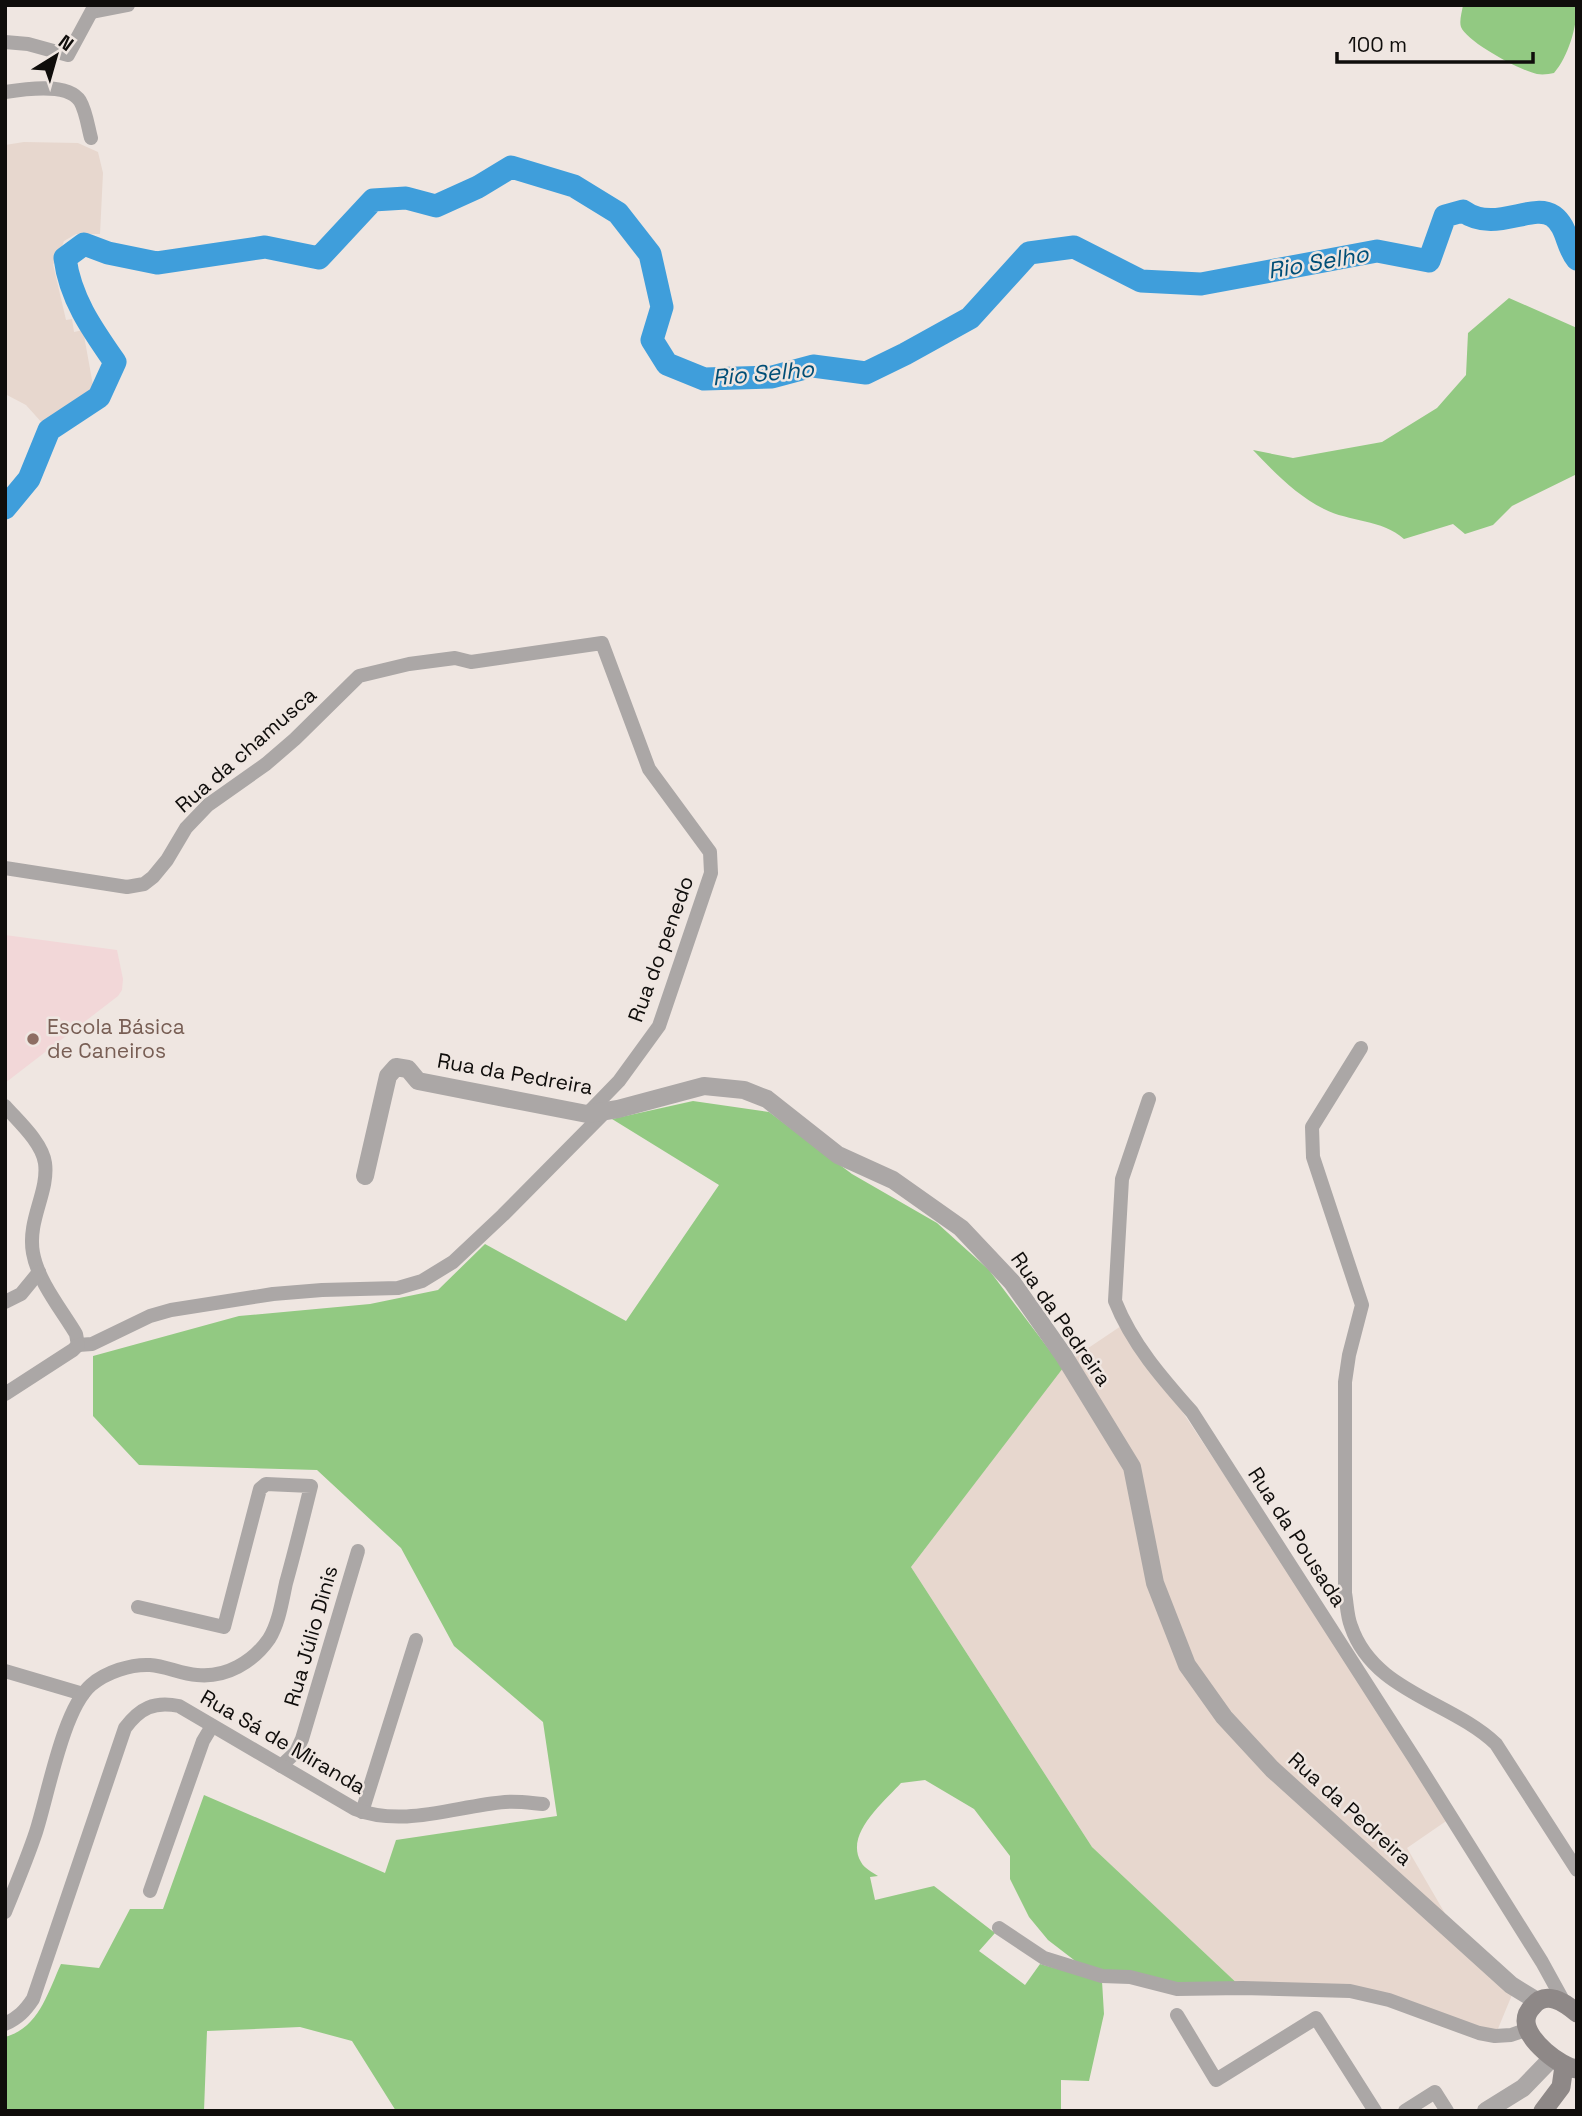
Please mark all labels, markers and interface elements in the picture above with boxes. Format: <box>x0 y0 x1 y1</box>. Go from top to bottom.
north arrow <box>21 21 91 91</box>
scale bar <box>1337 21 1533 65</box>
text: N <box>53 29 79 57</box>
text: 100 m <box>1348 31 1407 58</box>
water label: Rio Selho <box>1265 238 1372 286</box>
water label: Rio Selho <box>711 354 816 392</box>
street label: Rua da chamusca <box>169 681 322 818</box>
street label: Rua do penedo <box>622 872 699 1025</box>
place label: Escola Básica de Caneiros <box>47 1013 185 1064</box>
marker: Escola Básica de Caneiros <box>25 1031 41 1047</box>
street label: Rua da Pedreira <box>435 1047 595 1100</box>
street label: Rua da Pedreira <box>1005 1246 1118 1391</box>
street label: Rua da Pousada <box>1242 1462 1353 1612</box>
street label: Rua Júlio Dinis <box>278 1562 344 1709</box>
street label: Rua Sá de Miranda <box>196 1683 371 1800</box>
street label: Rua da Pedreira <box>1283 1746 1418 1871</box>

